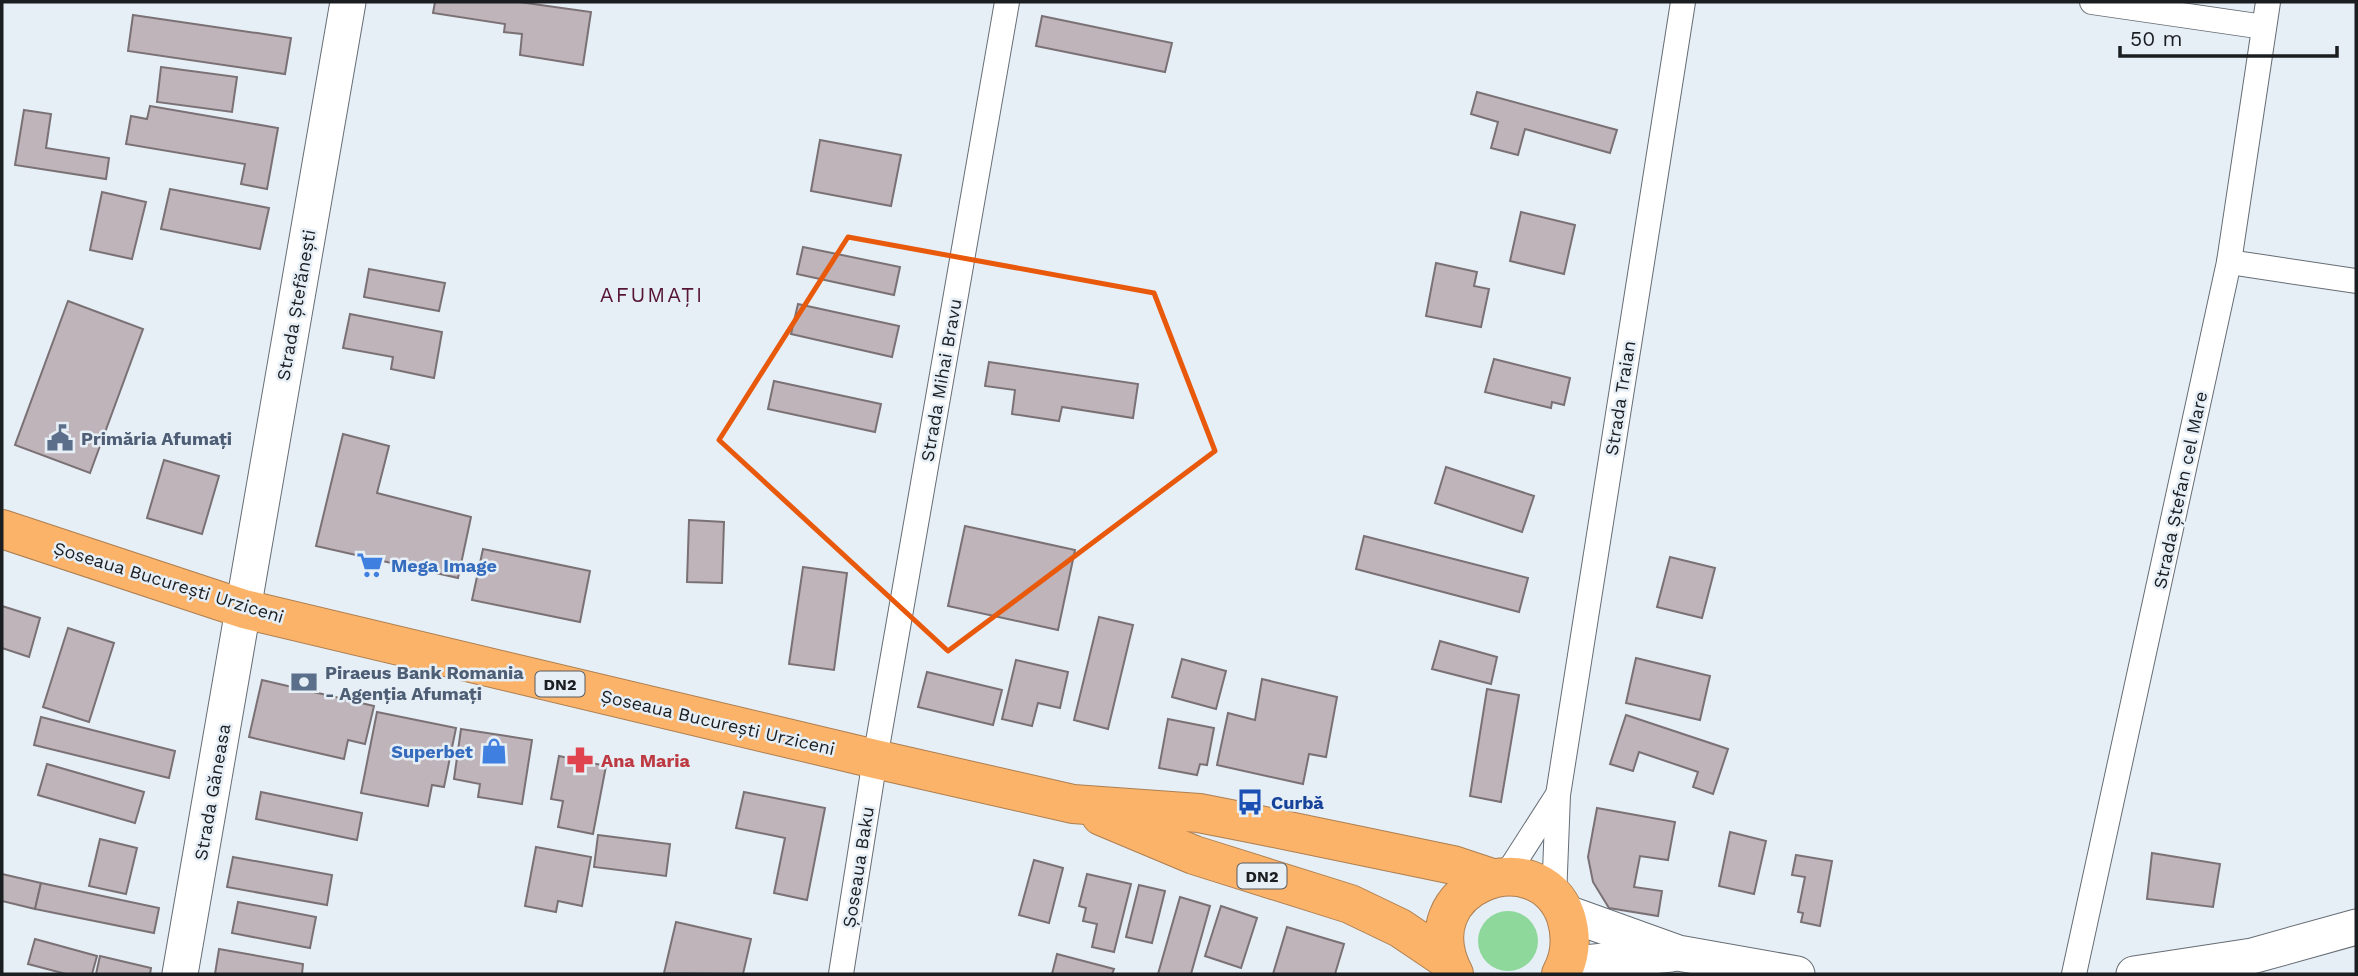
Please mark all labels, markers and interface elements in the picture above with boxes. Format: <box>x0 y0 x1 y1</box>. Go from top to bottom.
scale bar <box>2120 14 2337 58</box>
text: 50 m <box>2130 26 2182 51</box>
street label: Strada Ștefănești <box>272 228 320 382</box>
district label: AFUMAȚI <box>600 282 704 307</box>
street label: Strada Mihai Bravu <box>916 297 966 463</box>
street label: Strada Traian <box>1601 339 1639 457</box>
street label: Strada Ștefan cel Mare <box>2149 389 2211 591</box>
public building icon: Primăria Afumați <box>45 423 75 453</box>
place label: Primăria Afumați <box>81 428 232 449</box>
street label: Șoseaua București Urziceni <box>51 537 287 627</box>
supermarket icon: Mega Image <box>355 550 385 580</box>
place label: Mega Image <box>391 555 497 576</box>
place label: Piraeus Bank Romania - Agenția Afumați <box>325 662 524 704</box>
bank icon: Piraeus Bank Romania - Agenția Afumați <box>289 667 319 697</box>
road number: DN2 <box>536 671 584 696</box>
street label: Șoseaua București Urziceni <box>599 685 837 759</box>
street label: Strada Găneasa <box>190 722 234 862</box>
shop icon: Superbet <box>479 736 509 766</box>
place label: Superbet <box>391 741 473 762</box>
pharmacy icon: Ana Maria <box>565 745 595 775</box>
place label: Ana Maria <box>601 750 690 771</box>
bus stop icon: Curbă <box>1235 787 1265 817</box>
place label: Curbă <box>1271 792 1324 813</box>
street label: Șoseaua Baku <box>838 805 878 929</box>
road number: DN2 <box>1238 863 1286 888</box>

